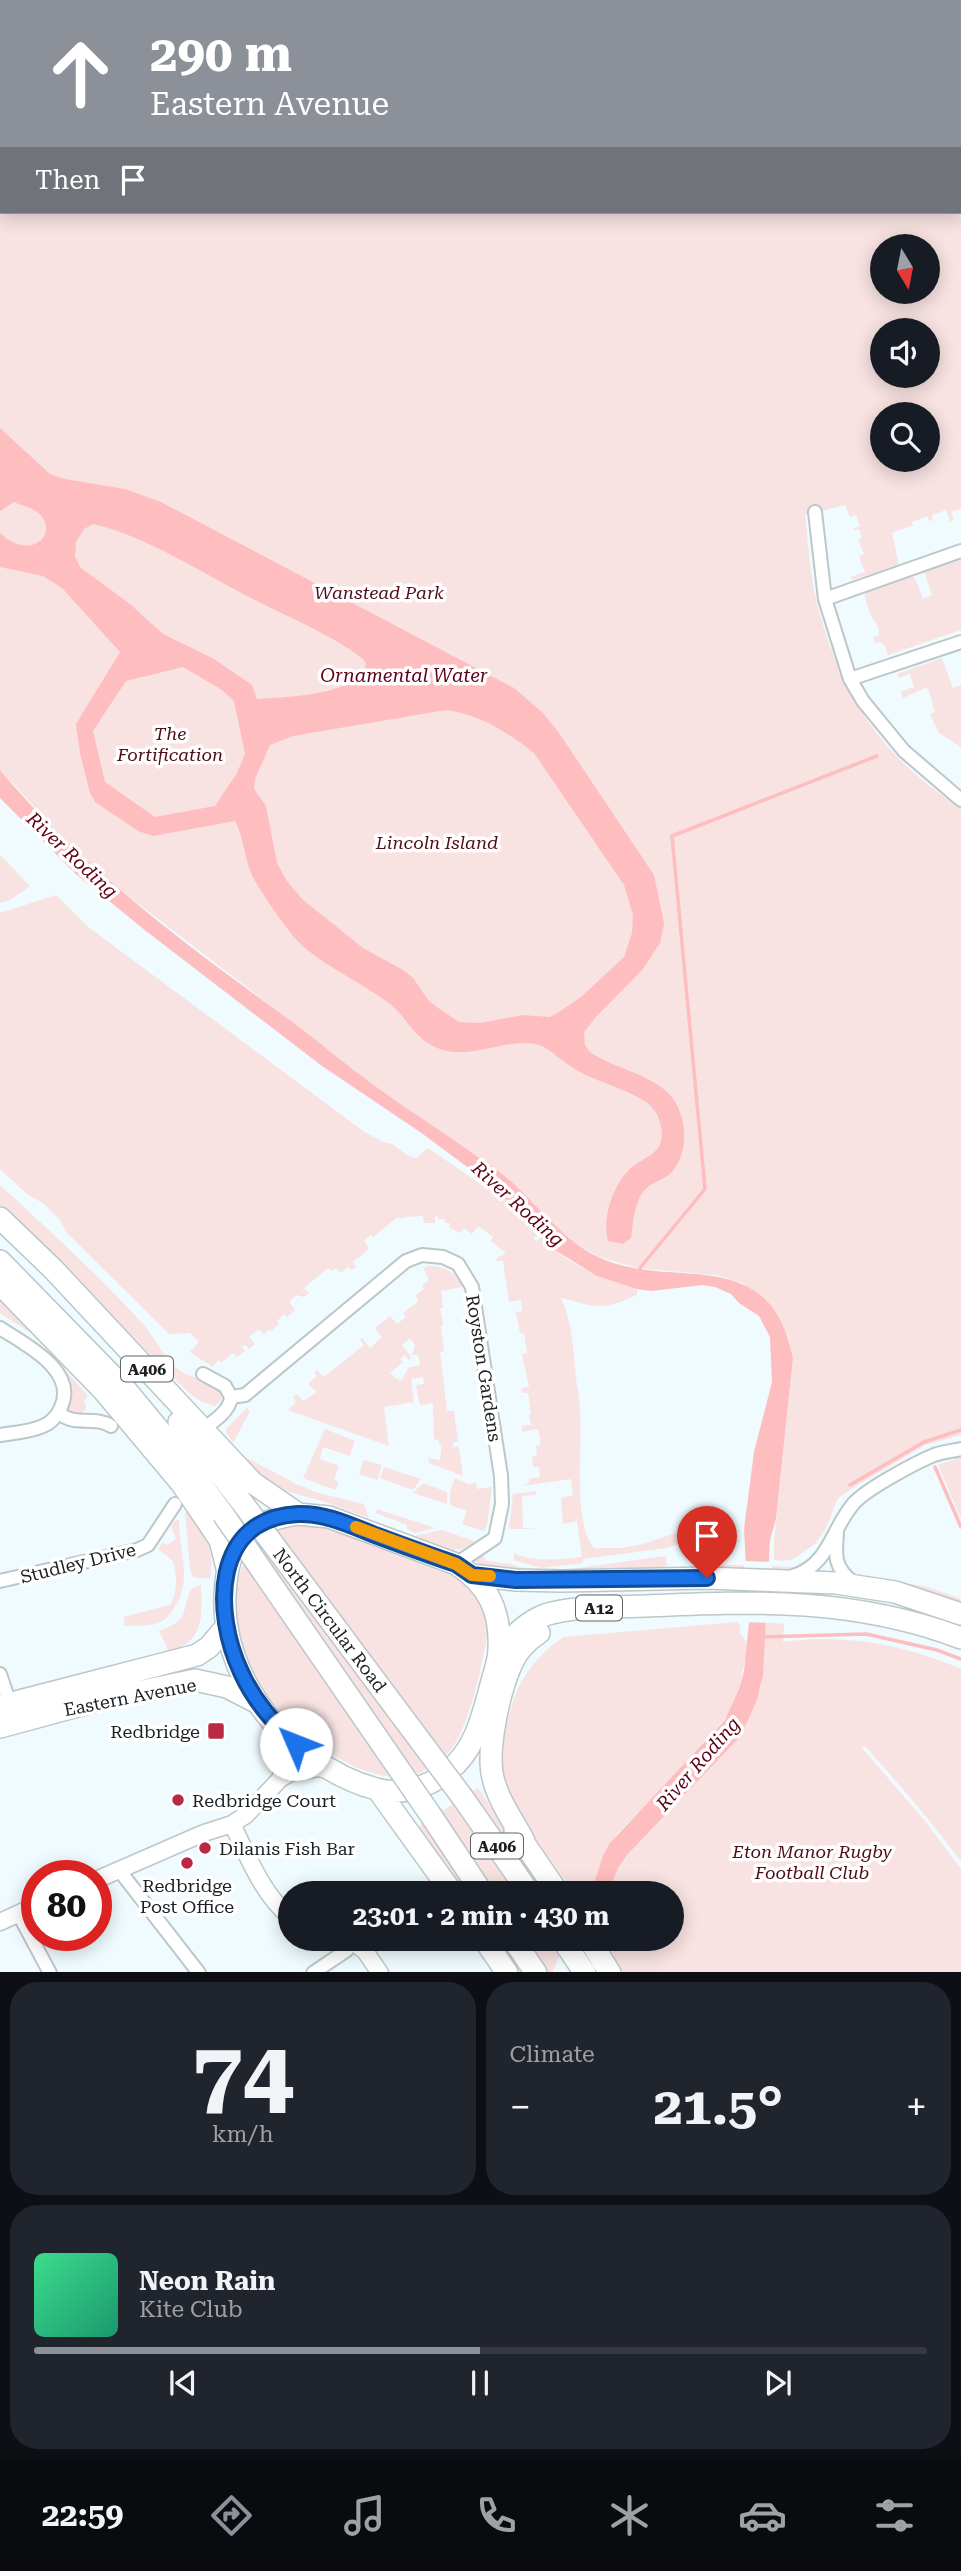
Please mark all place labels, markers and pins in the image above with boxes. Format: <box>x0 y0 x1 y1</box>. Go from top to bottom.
pin <box>677 1506 737 1578</box>
place label: Redbridge <box>110 1721 200 1742</box>
marker: Redbridge <box>206 1721 226 1741</box>
place label: Redbridge Court <box>192 1790 336 1811</box>
marker: Redbridge Court <box>170 1792 186 1808</box>
place label: Dilanis Fish Bar <box>219 1838 355 1859</box>
marker: Dilanis Fish Bar <box>197 1840 213 1856</box>
marker: Redbridge Post Office <box>179 1855 195 1871</box>
place label: Redbridge Post Office <box>140 1875 234 1917</box>

